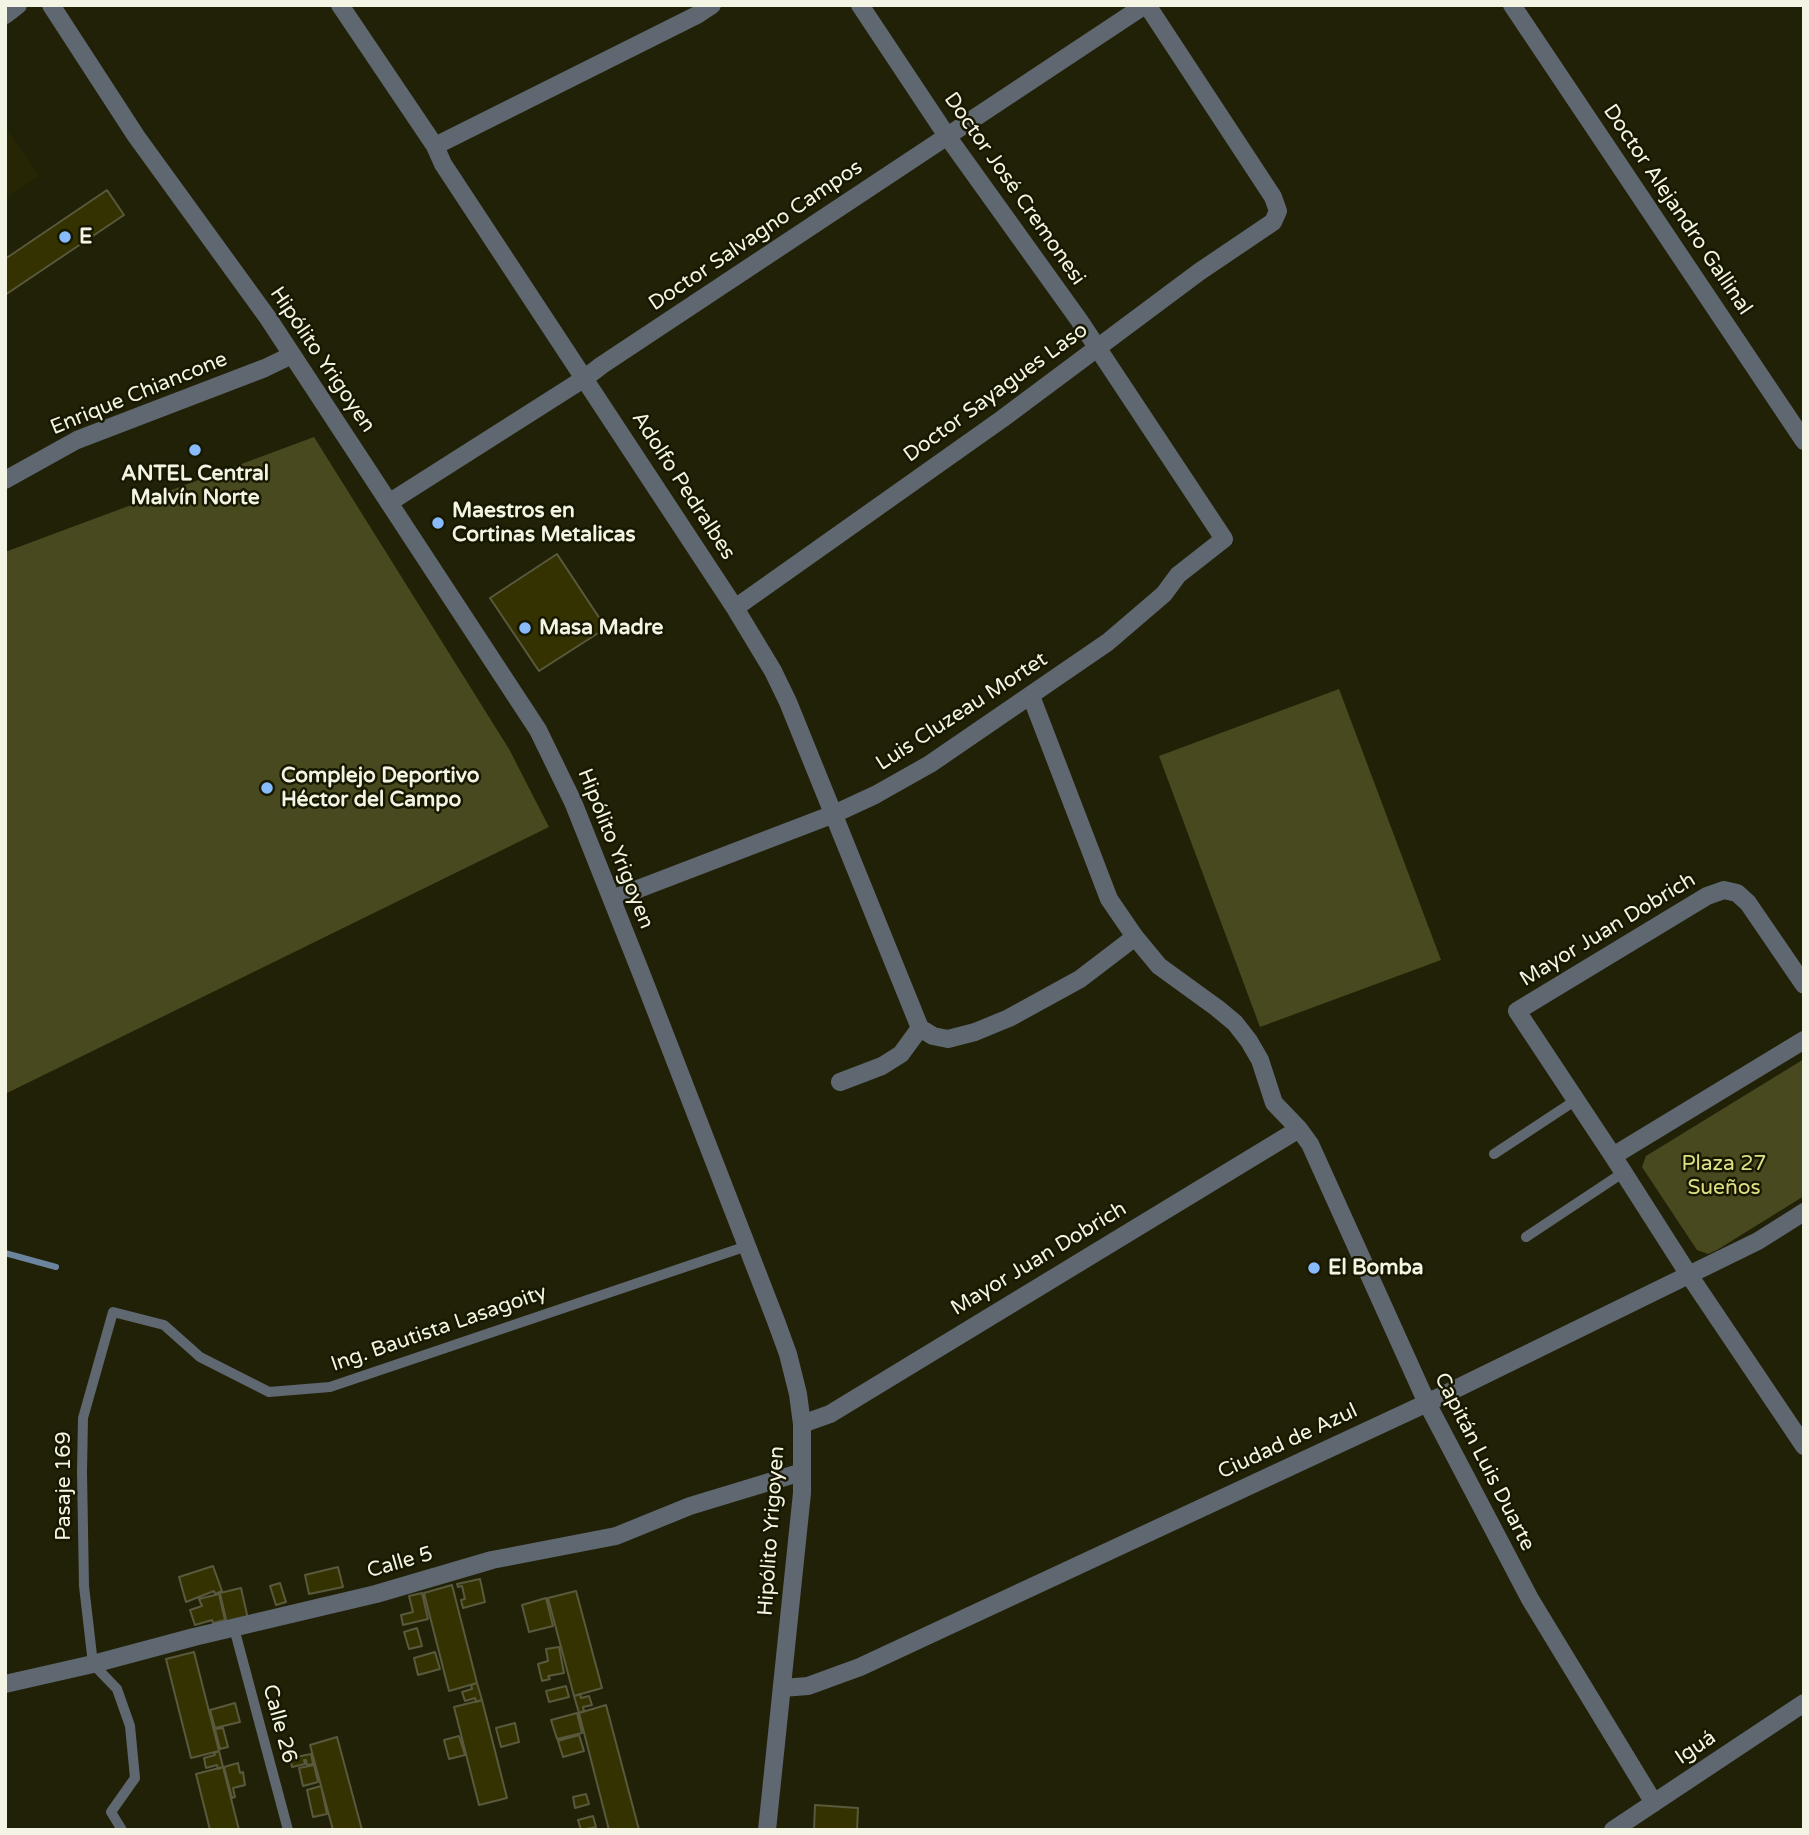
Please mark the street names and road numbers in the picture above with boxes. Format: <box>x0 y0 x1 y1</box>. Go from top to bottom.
street label: Doctor José Cremonesi <box>938 88 1090 290</box>
street label: Doctor Alejandro Gallinal <box>1597 100 1757 320</box>
street label: Doctor Salvagno Campos <box>644 155 868 317</box>
street label: Hipólito Yrigoyen <box>264 282 380 438</box>
street label: Doctor Sayagues Laso <box>899 318 1093 468</box>
street label: Enrique Chiancone <box>47 347 231 441</box>
street label: Adolfo Pedralbes <box>626 407 740 565</box>
street label: Luis Cluzeau Mortet <box>872 647 1052 777</box>
street label: Hipólito Yrigoyen <box>571 765 659 933</box>
street label: Mayor Juan Dobrich <box>1516 868 1700 992</box>
street label: Mayor Juan Dobrich <box>947 1197 1131 1321</box>
street label: Ing. Bautista Lasagoity <box>328 1280 550 1378</box>
street label: Capitán Luis Duarte <box>1428 1369 1540 1555</box>
street label: Ciudad de Azul <box>1214 1399 1362 1485</box>
street label: Pasaje 169 <box>51 1431 77 1541</box>
street label: Hipólito Yrigoyen <box>753 1445 791 1617</box>
street label: Calle 5 <box>364 1542 436 1584</box>
street label: Calle 26 <box>256 1682 302 1766</box>
street label: Iguá <box>1671 1725 1721 1771</box>

